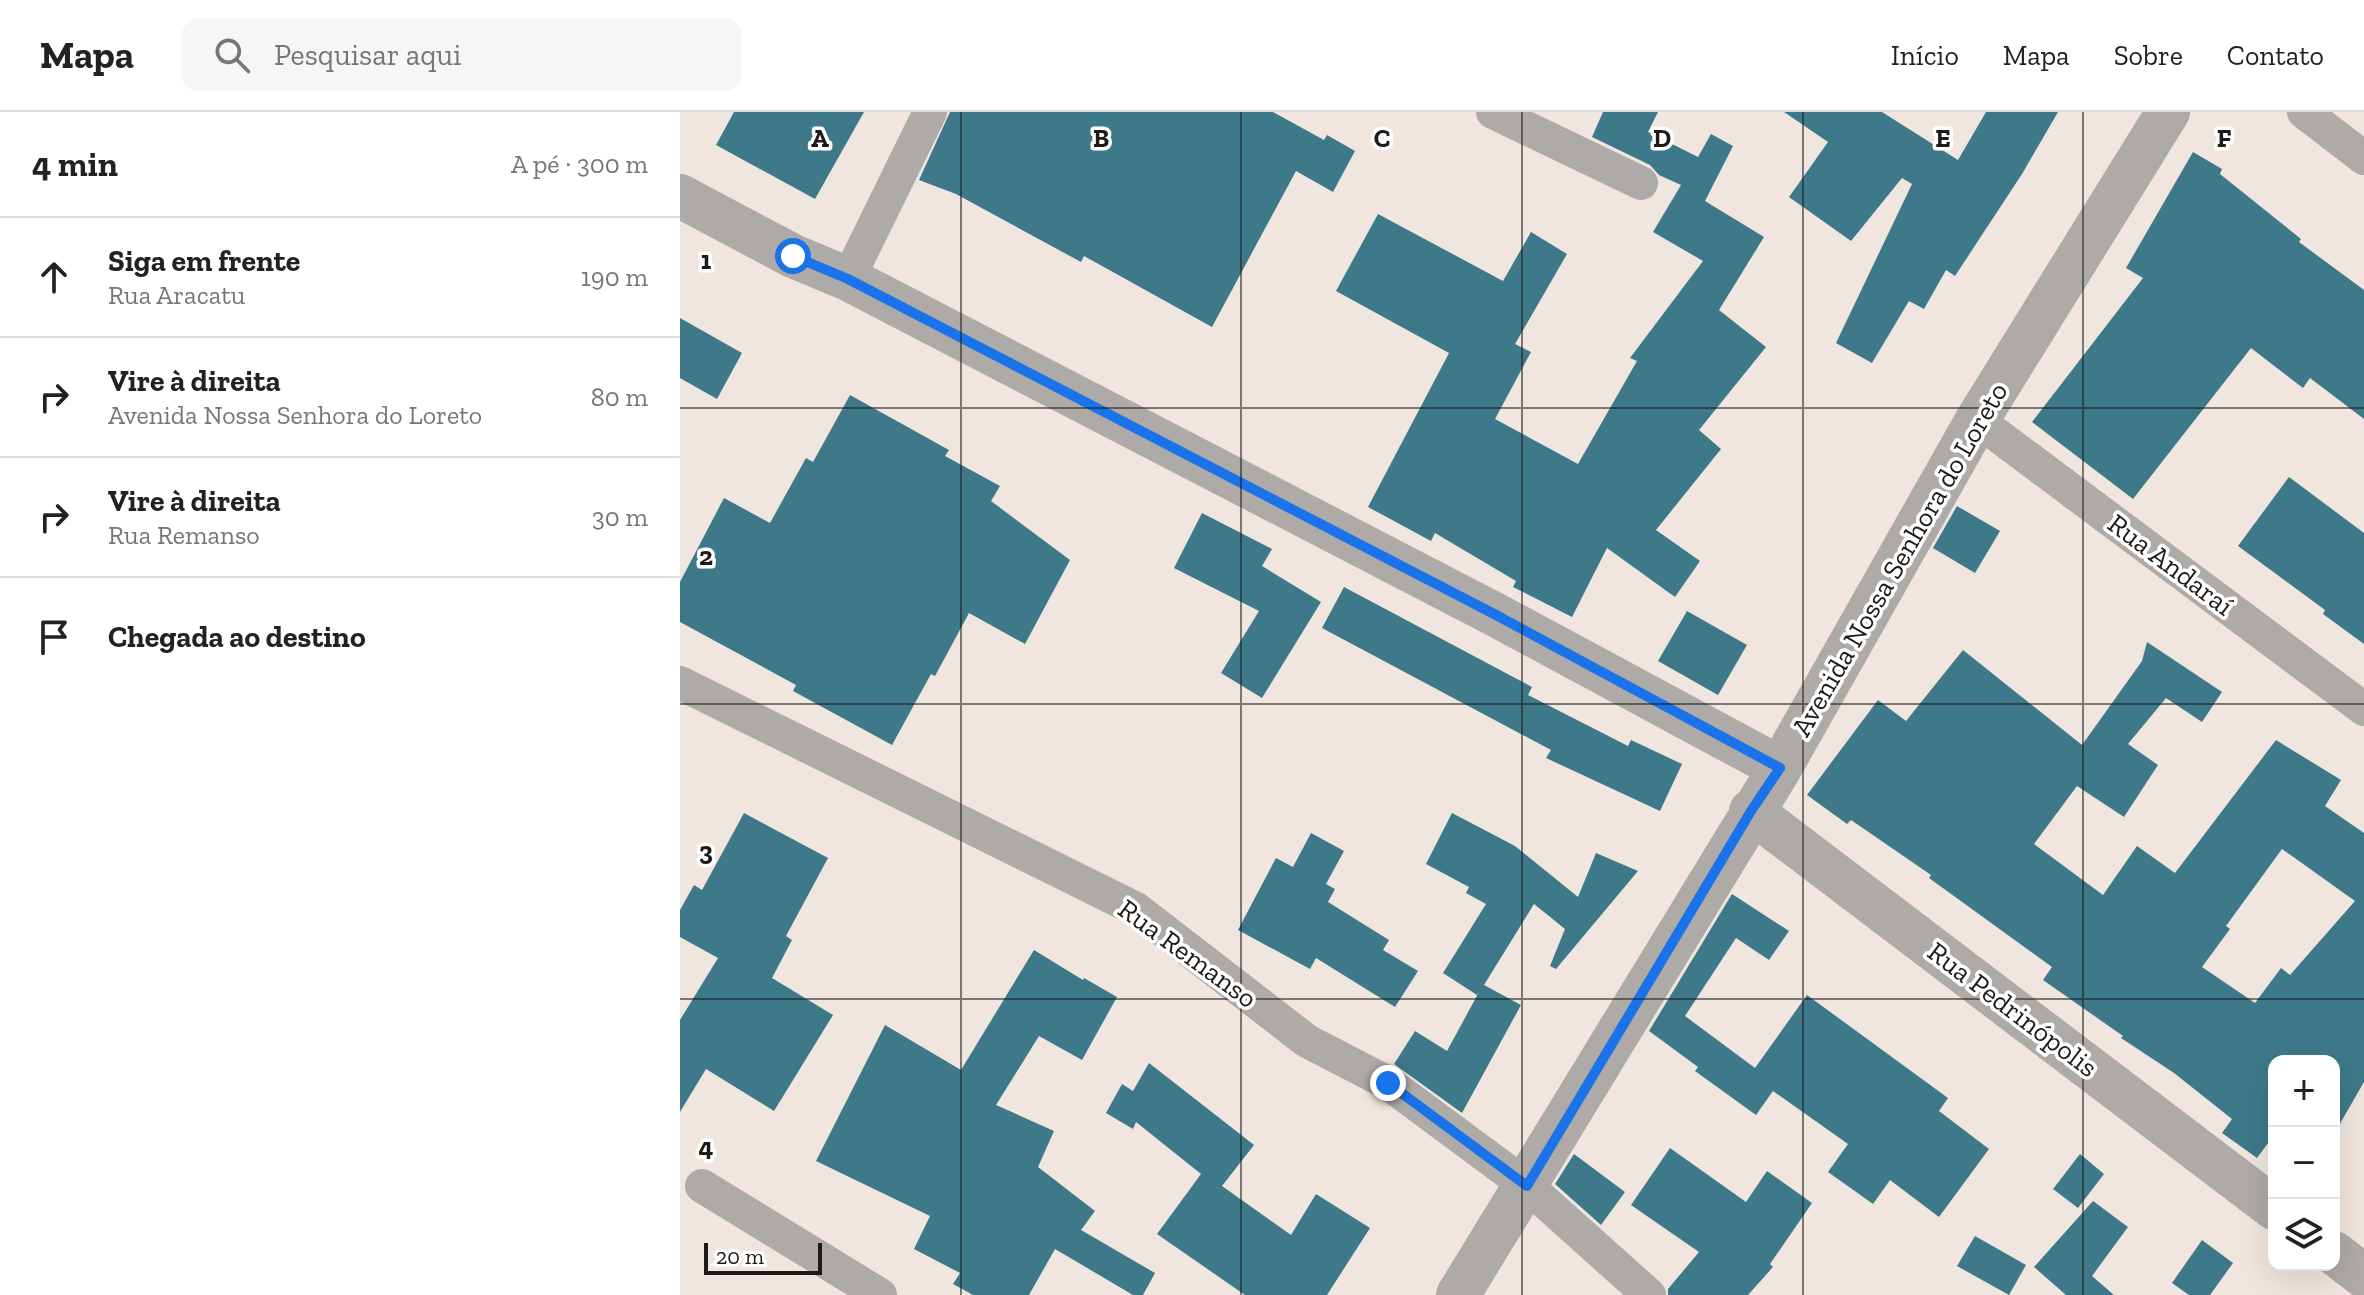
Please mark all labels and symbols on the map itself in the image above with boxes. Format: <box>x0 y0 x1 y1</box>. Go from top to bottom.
text: A <box>811 122 829 154</box>
text: B <box>1093 122 1109 154</box>
text: C <box>1374 122 1390 154</box>
text: D <box>1653 122 1671 154</box>
text: E <box>1935 122 1951 154</box>
text: F <box>2217 122 2232 154</box>
route start <box>775 238 811 274</box>
text: 1 <box>701 244 712 276</box>
street label: Avenida Nossa Senhora do Loreto <box>1784 377 2014 742</box>
street label: Rua Andaraí <box>2102 507 2240 622</box>
text: 2 <box>699 540 713 572</box>
text: 3 <box>699 835 713 867</box>
street label: Rua Remanso <box>1112 892 1263 1015</box>
street label: Rua Pedrinópolis <box>1921 935 2104 1084</box>
route end <box>1370 1065 1406 1101</box>
text: 4 <box>699 1131 714 1163</box>
scale bar <box>704 1239 822 1275</box>

